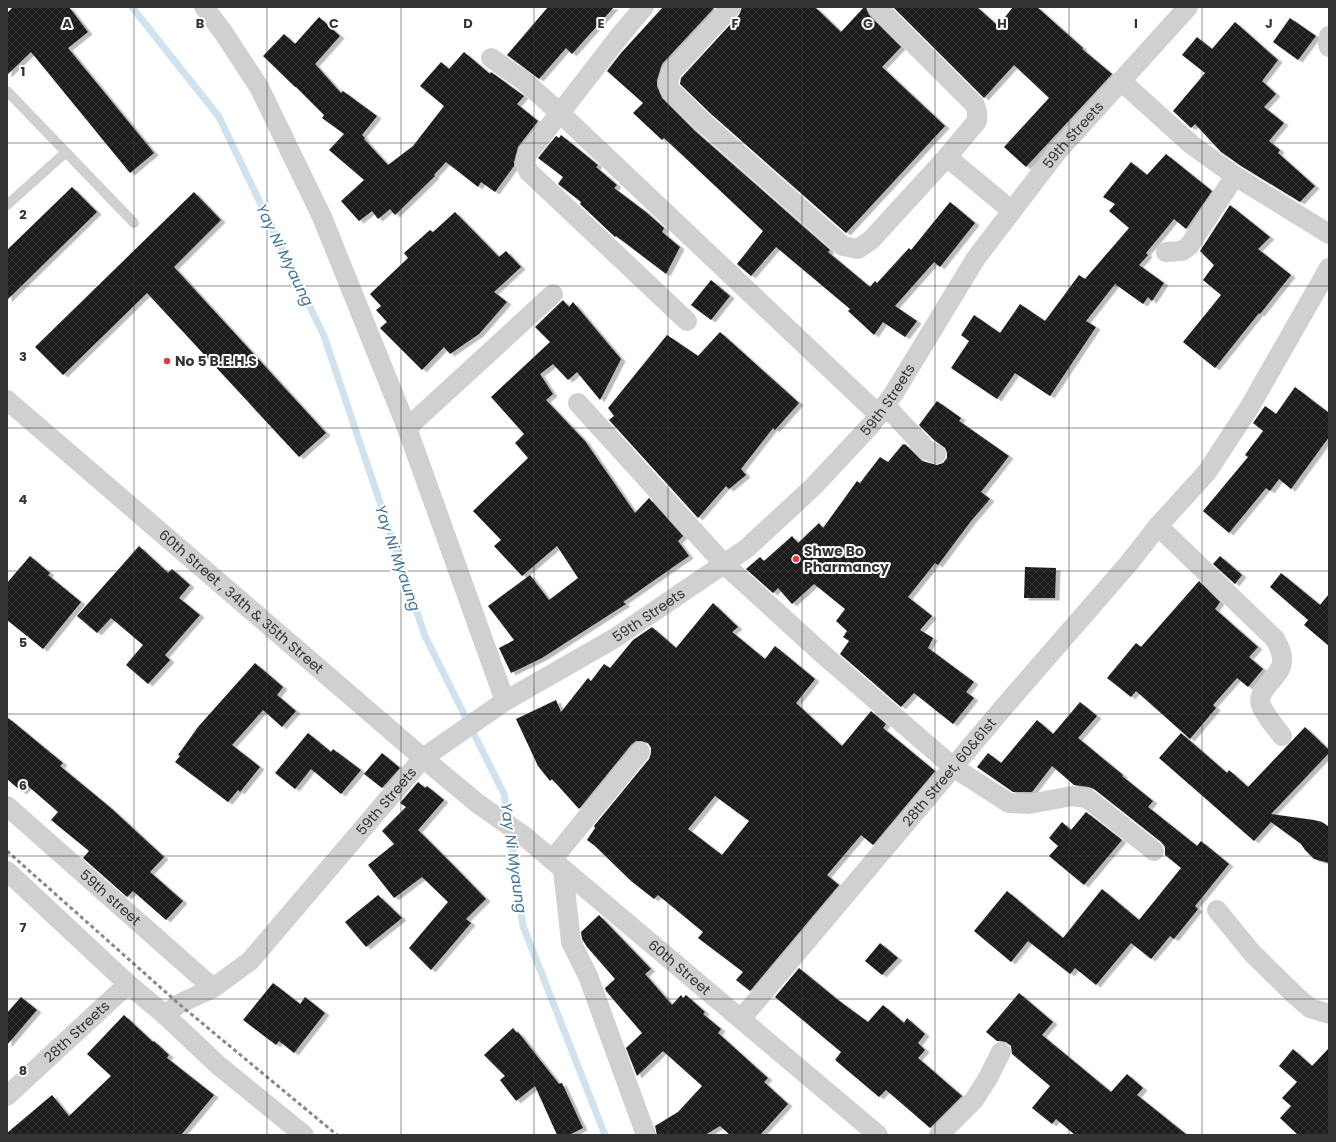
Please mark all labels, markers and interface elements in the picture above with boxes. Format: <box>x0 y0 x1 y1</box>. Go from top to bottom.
text: A <box>62 14 72 33</box>
text: B <box>196 14 205 33</box>
text: C <box>329 14 339 33</box>
text: D <box>463 14 473 33</box>
text: E <box>597 14 605 33</box>
text: F <box>731 14 739 33</box>
text: G <box>863 14 873 33</box>
text: H <box>997 14 1007 33</box>
text: I <box>1134 14 1138 33</box>
text: J <box>1265 14 1273 33</box>
text: 1 <box>21 62 25 81</box>
street label: 59th Streets <box>1038 97 1108 173</box>
water label: Yay Ni Myaung <box>251 200 319 310</box>
text: 2 <box>19 205 27 224</box>
text: 3 <box>19 347 27 366</box>
place label: No 5 B.E.H.S <box>175 351 257 371</box>
marker: No 5 B.E.H.S <box>162 356 172 366</box>
street label: 59th Streets <box>856 360 920 440</box>
text: 4 <box>19 490 28 509</box>
water label: Yay Ni Myaung <box>370 502 426 614</box>
street label: 60th Street , 34th & 35th Street <box>154 525 328 678</box>
place label: Shwe Bo Pharmancy <box>804 541 889 577</box>
marker: Shwe Bo Pharmancy <box>791 554 801 564</box>
street label: 59th Streets <box>608 583 689 647</box>
text: 5 <box>19 633 27 652</box>
street label: 28th Street, 60&61st <box>898 713 1001 830</box>
street label: 59th Streets <box>351 763 421 839</box>
text: 6 <box>19 776 27 795</box>
water label: Yay Ni Myaung <box>496 801 532 915</box>
street label: 59th street <box>75 865 145 930</box>
text: 7 <box>20 918 27 937</box>
street label: 60th Street <box>644 935 715 1000</box>
street label: 28th Streets <box>39 996 114 1067</box>
text: 8 <box>19 1061 27 1080</box>

